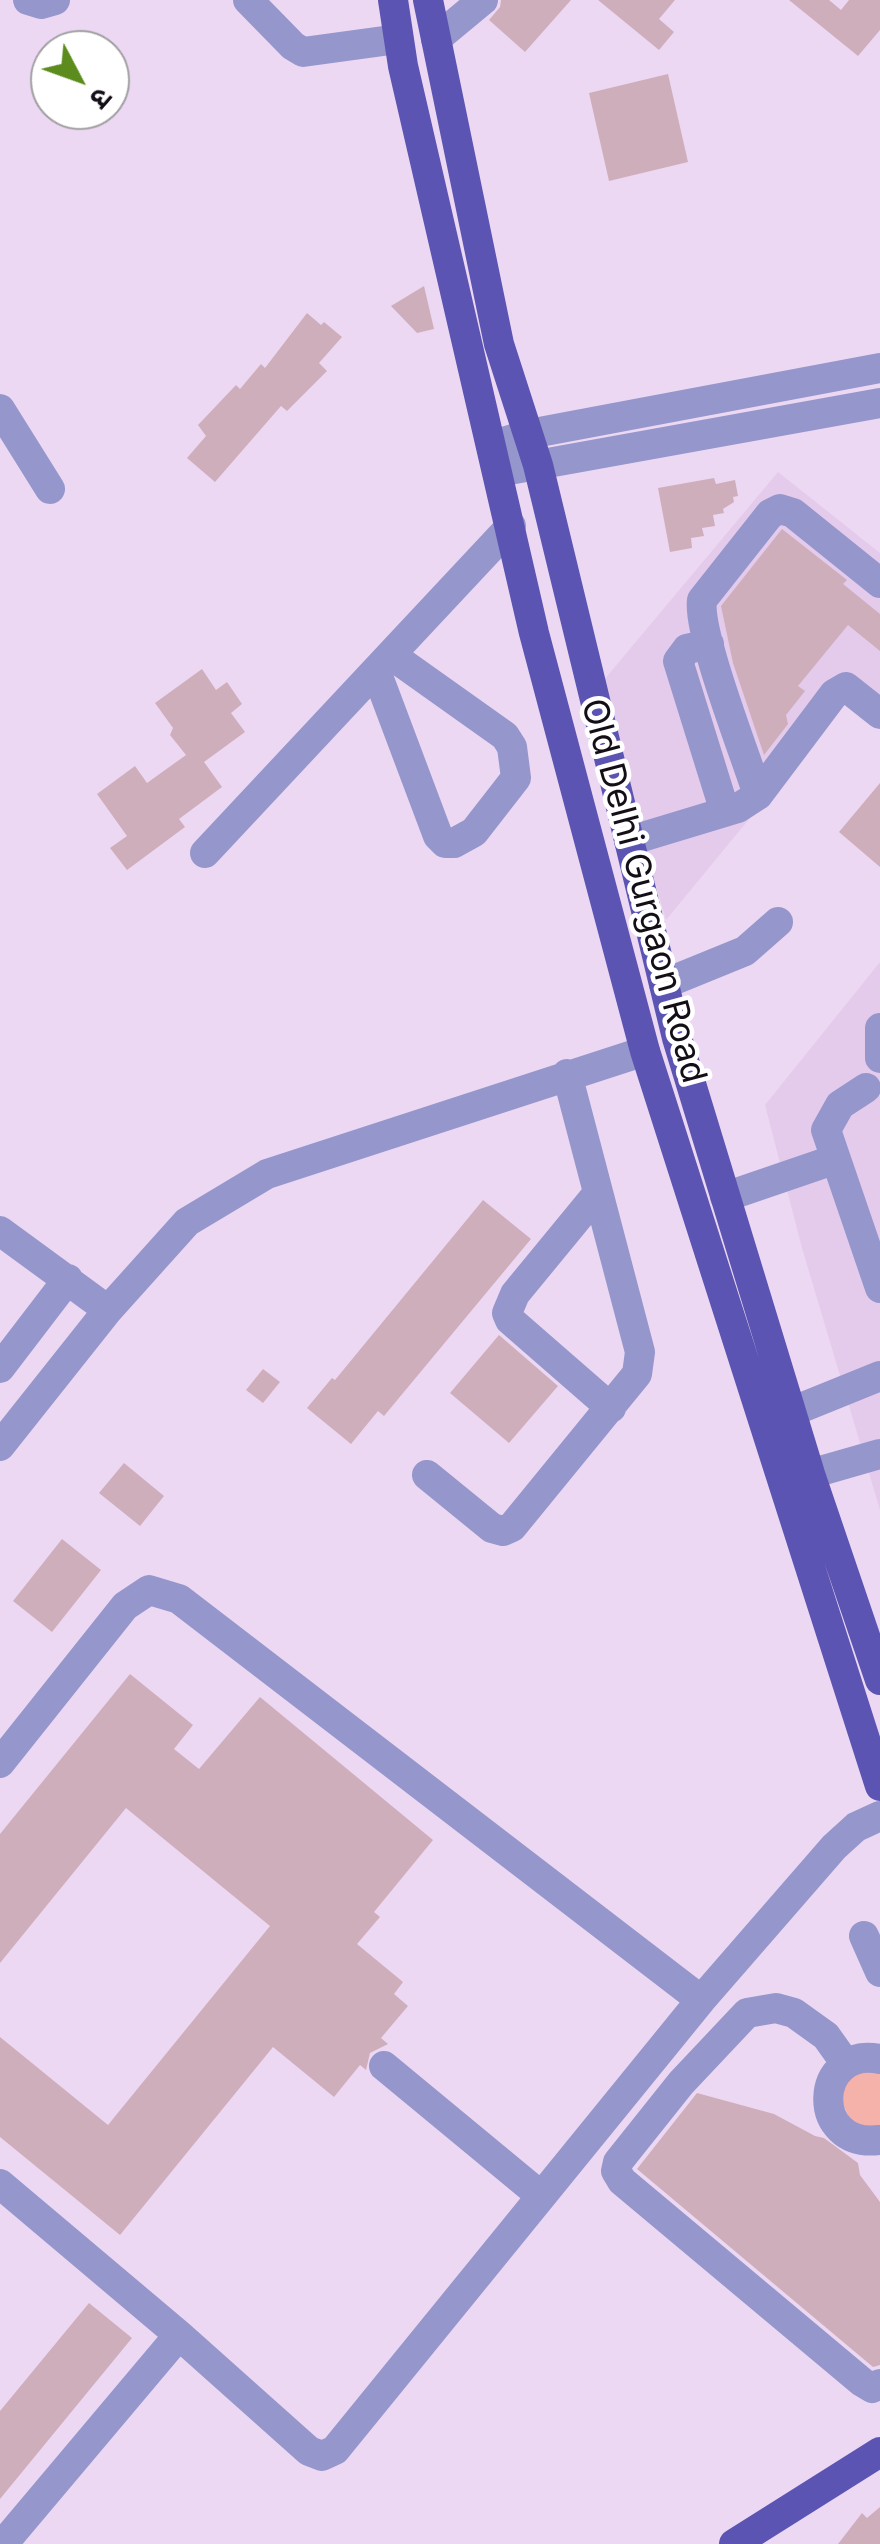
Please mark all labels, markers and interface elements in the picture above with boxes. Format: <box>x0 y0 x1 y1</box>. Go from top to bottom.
north arrow <box>30 30 130 130</box>
text: उ <box>83 81 119 116</box>
street label: Old Delhi Gurgaon Road <box>571 694 715 1088</box>

